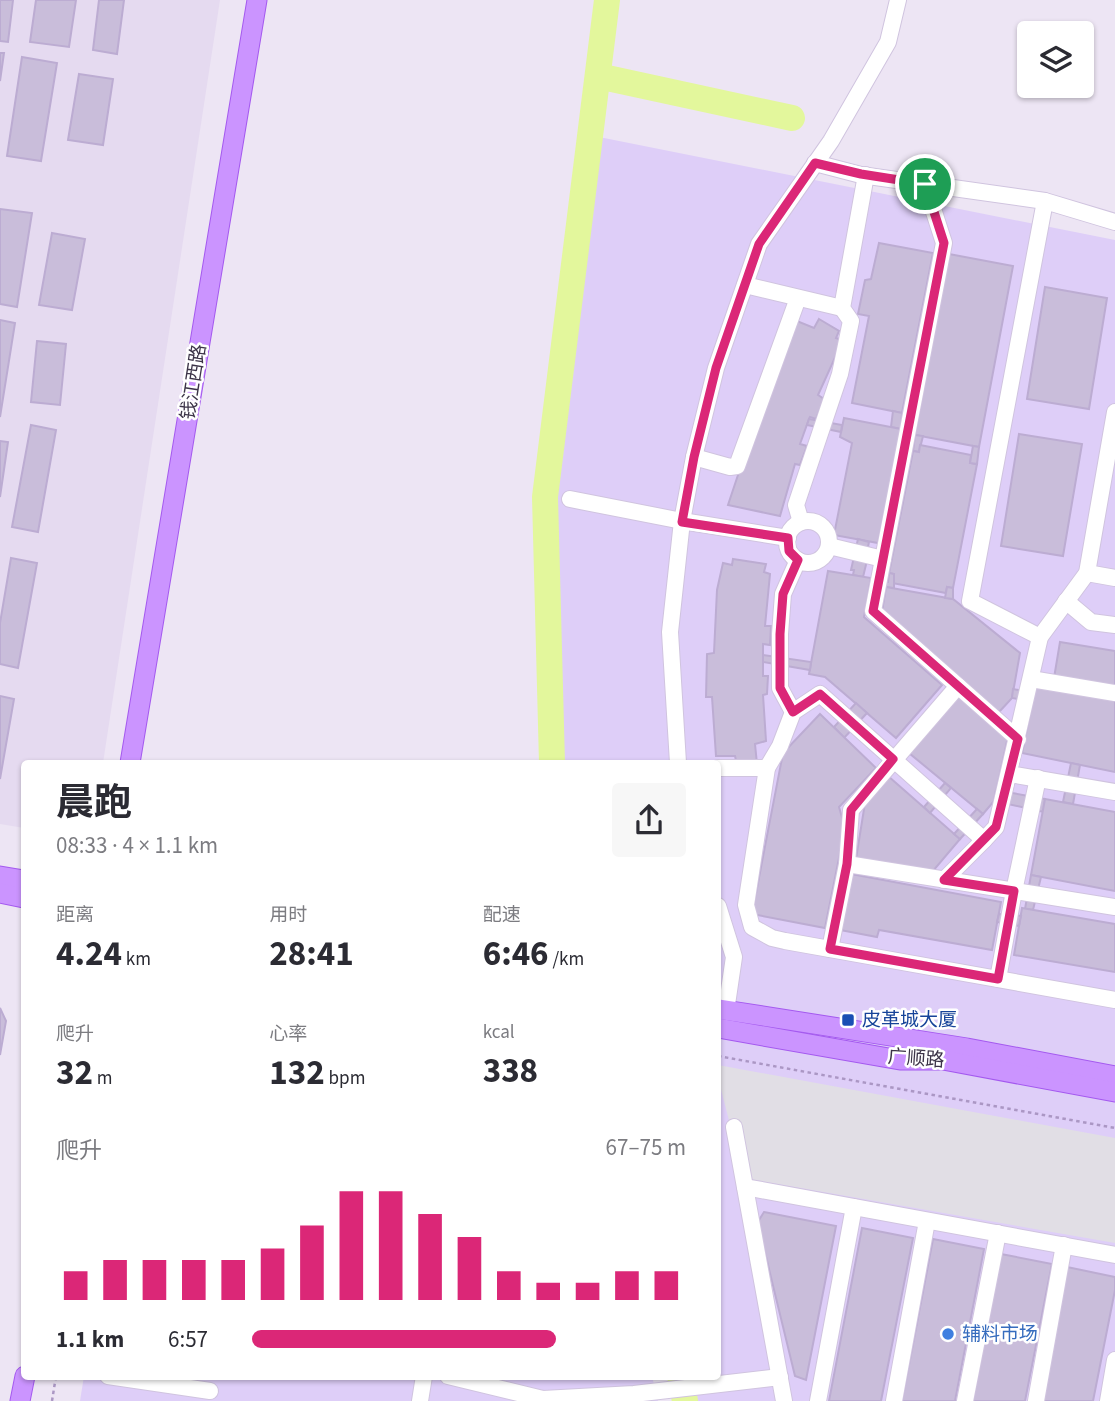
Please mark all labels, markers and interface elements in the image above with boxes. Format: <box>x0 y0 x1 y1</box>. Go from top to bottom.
map controls <box>1017 21 1094 98</box>
button: layers <box>1017 21 1094 98</box>
pin <box>895 154 955 214</box>
icon: arrive <box>906 165 944 203</box>
street label: 钱江西路 <box>175 342 213 422</box>
text: 晨跑 <box>56 776 132 830</box>
button: share <box>612 783 686 857</box>
text: 08:33 · 4 × 1.1 km <box>56 829 218 862</box>
text: 距离 <box>56 902 94 929</box>
text: 用时 <box>269 902 307 929</box>
text: 配速 <box>483 902 521 929</box>
text: 4.24 <box>56 929 122 979</box>
text: 28:41 <box>269 929 354 979</box>
text: 6:46 <box>483 929 549 979</box>
text: km <box>122 946 151 973</box>
text: /km <box>549 946 584 973</box>
place label: 皮革城大厦 <box>862 1007 957 1034</box>
marker: 皮革城大厦 <box>840 1012 856 1028</box>
text: kcal <box>483 1019 515 1046</box>
text: 爬升 <box>56 1021 94 1048</box>
text: 心率 <box>269 1021 307 1048</box>
street label: 广顺路 <box>887 1044 945 1074</box>
text: 338 <box>483 1046 538 1096</box>
text: 32 <box>56 1048 93 1098</box>
text: 132 <box>269 1048 325 1098</box>
text: m <box>93 1065 113 1092</box>
text: bpm <box>325 1065 365 1092</box>
text: 67–75 m <box>606 1131 686 1164</box>
text: 爬升 <box>56 1134 102 1167</box>
place label: 辅料市场 <box>962 1321 1038 1348</box>
text: 1.1 km <box>56 1323 124 1356</box>
text: 6:57 <box>168 1323 208 1356</box>
marker: 辅料市场 <box>940 1326 956 1342</box>

